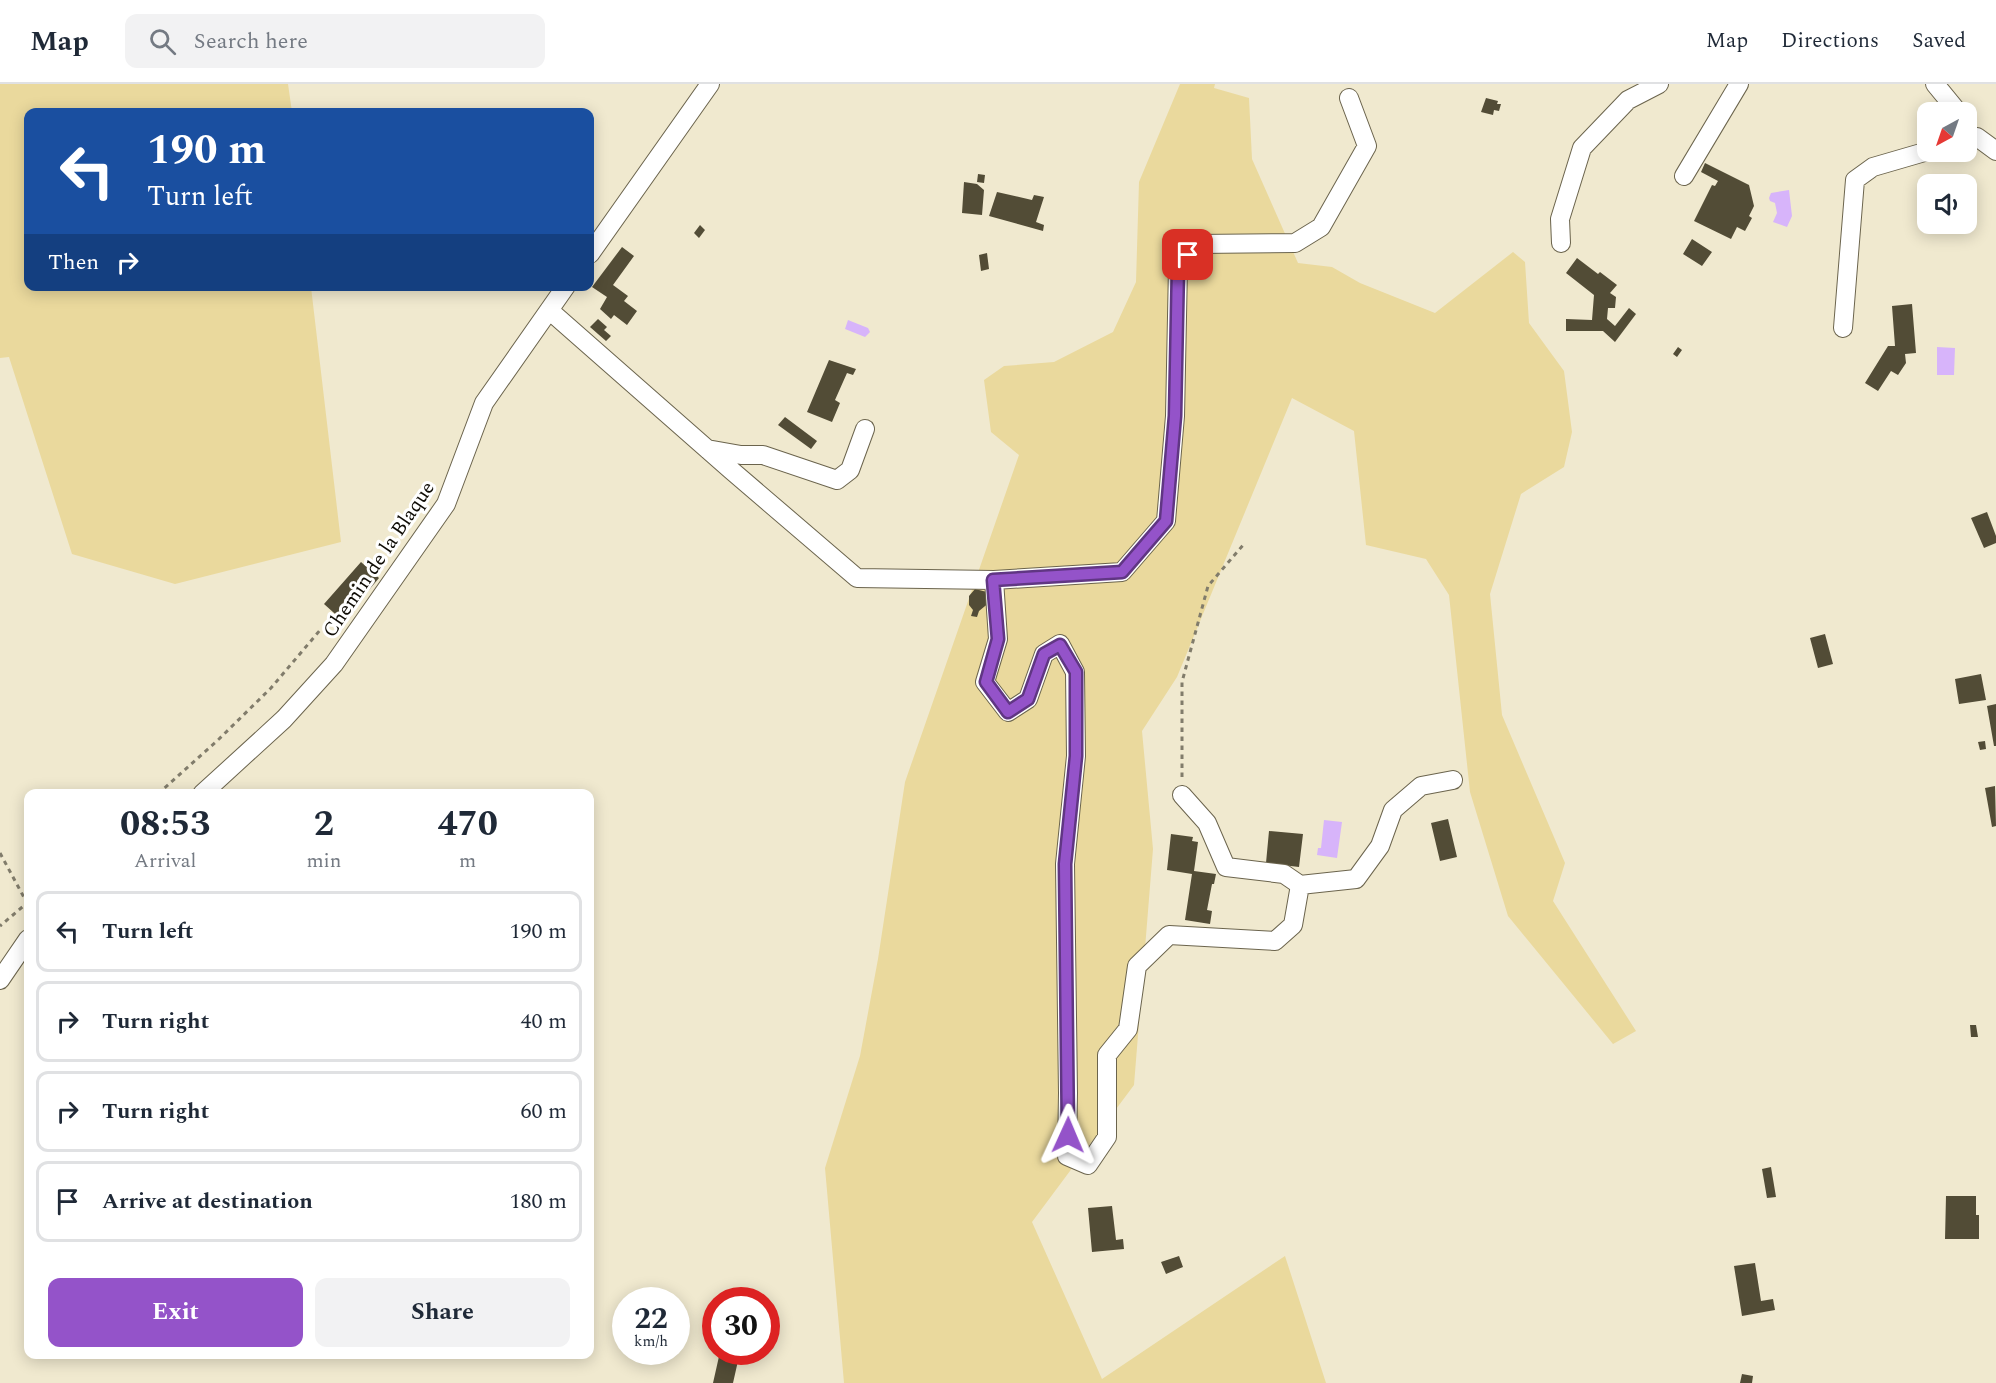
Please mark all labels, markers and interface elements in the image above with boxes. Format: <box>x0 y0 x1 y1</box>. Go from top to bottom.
search box <box>125 14 545 68</box>
text: Map <box>30 20 89 63</box>
icon: search <box>146 25 179 58</box>
text: Search here <box>194 25 308 58</box>
text: Map <box>1706 25 1748 57</box>
text: Directions <box>1781 25 1879 57</box>
text: Saved <box>1912 25 1966 57</box>
north arrow <box>1917 102 1977 162</box>
map controls <box>1917 102 1977 234</box>
text: 190 m <box>147 119 266 182</box>
icon: left <box>48 132 126 210</box>
button: sound <box>1917 174 1977 234</box>
text: Turn left <box>147 176 253 218</box>
pin <box>1162 229 1213 280</box>
icon: arrive <box>1171 238 1204 271</box>
text: Then <box>48 246 99 279</box>
icon: right <box>111 246 144 279</box>
street label: Chemin de la Blaque <box>315 475 442 644</box>
text: 08:53 <box>120 797 210 852</box>
text: 2 <box>314 797 334 852</box>
text: 470 <box>437 797 498 852</box>
text: Arrival <box>134 846 196 876</box>
text: min <box>306 846 341 876</box>
text: m <box>459 846 476 876</box>
icon: left <box>51 915 84 948</box>
text: Turn left <box>102 915 194 948</box>
text: 190 m <box>510 915 567 948</box>
icon: right <box>51 1005 84 1038</box>
text: Turn right <box>102 1005 209 1038</box>
text: 40 m <box>521 1005 567 1038</box>
icon: right <box>51 1095 84 1128</box>
text: Turn right <box>102 1095 209 1128</box>
text: 60 m <box>521 1095 567 1128</box>
position arrow <box>1036 1103 1100 1167</box>
icon: arrive <box>51 1185 84 1218</box>
text: Arrive at destination <box>102 1185 313 1218</box>
text: 180 m <box>510 1185 567 1218</box>
button: Exit <box>48 1278 303 1347</box>
button: Share <box>315 1278 570 1347</box>
speed limit sign: 30 <box>702 1287 780 1365</box>
text: 22 <box>634 1296 668 1342</box>
text: km/h <box>634 1330 668 1353</box>

